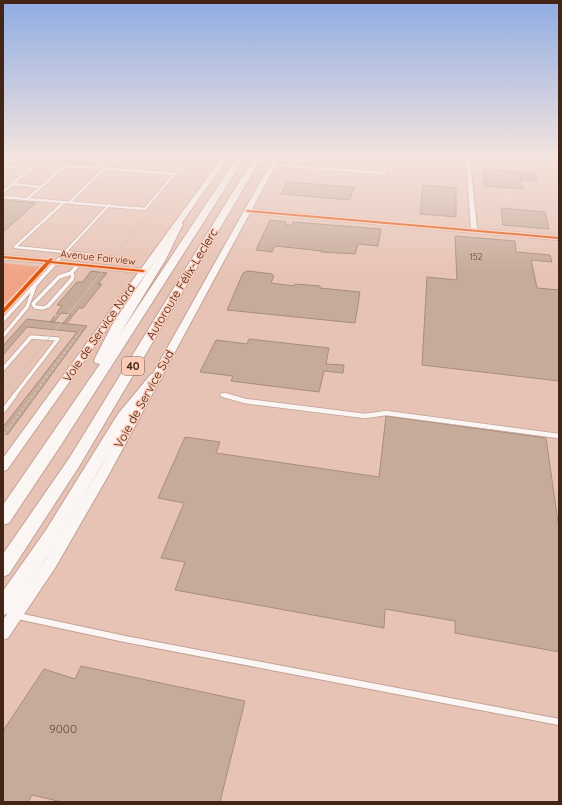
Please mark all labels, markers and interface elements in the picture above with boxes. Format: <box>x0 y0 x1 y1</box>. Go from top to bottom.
street label: Autoroute Félix-Leclerc <box>142 226 221 342</box>
street label: Avenue Fairview <box>60 247 137 268</box>
house number: 152 <box>469 251 483 262</box>
street label: Voie de Service Nord <box>59 281 138 385</box>
street label: Voie de Service Sud <box>110 347 177 450</box>
road number: 40 <box>122 357 144 375</box>
house number: 9000 <box>49 721 77 736</box>

